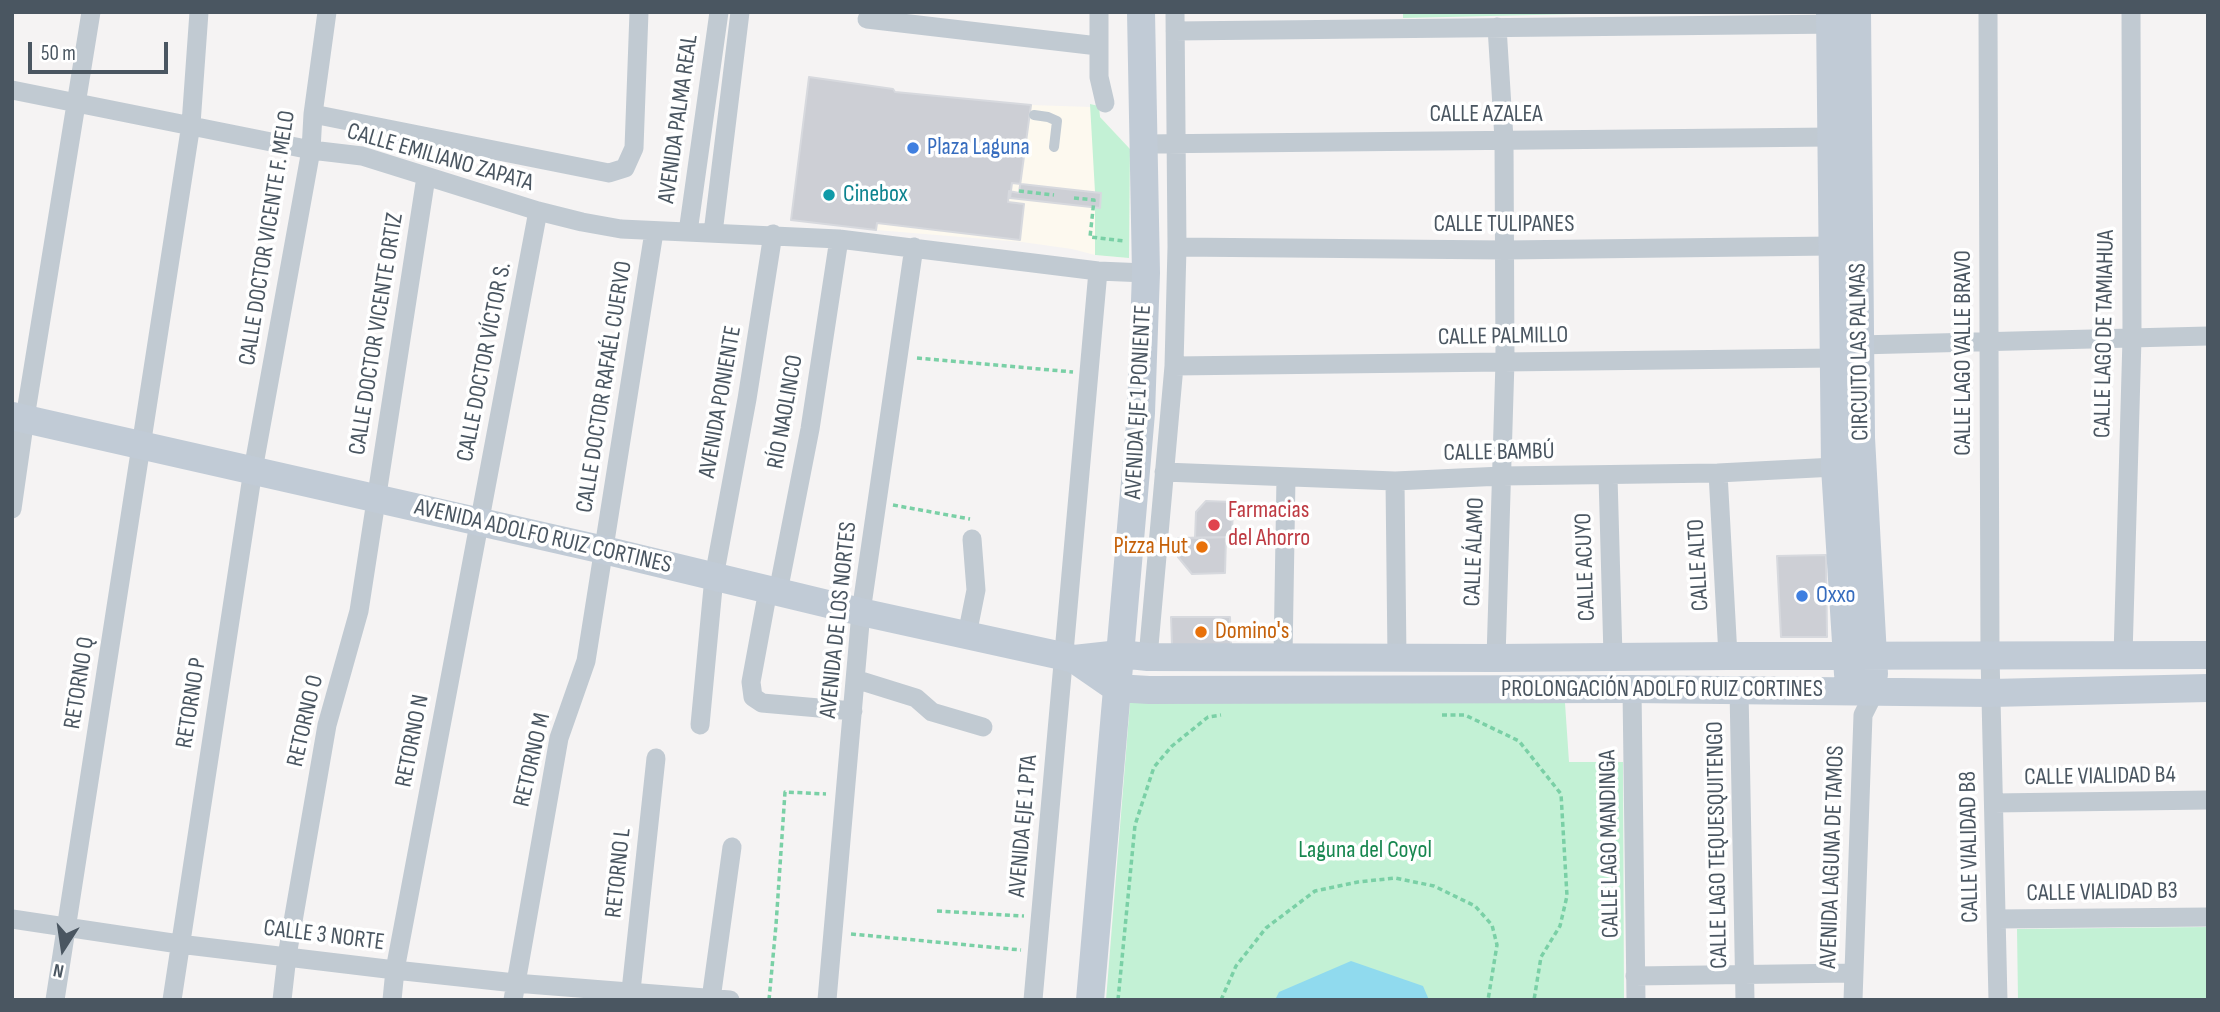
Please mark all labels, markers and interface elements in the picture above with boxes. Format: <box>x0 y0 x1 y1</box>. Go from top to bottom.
scale bar <box>32 28 172 72</box>
street label: AVENIDA PALMA REAL <box>653 33 705 205</box>
text: 50 m <box>41 41 76 66</box>
street label: CALLE AZALEA <box>1429 101 1543 129</box>
street label: CALLE DOCTOR VICENTE F. MELO <box>234 109 302 367</box>
street label: CALLE EMILIANO ZAPATA <box>344 118 536 198</box>
place label: Plaza Laguna <box>927 134 1030 162</box>
marker: Plaza Laguna <box>905 140 921 156</box>
place label: Cinebox <box>843 181 908 209</box>
marker: Cinebox <box>821 187 837 203</box>
street label: CALLE DOCTOR VICENTE ORTIZ <box>344 211 410 457</box>
street label: CALLE TULIPANES <box>1434 211 1574 239</box>
street label: CALLE LAGO DE TAMIAHUA <box>2089 230 2121 438</box>
street label: CALLE LAGO VALLE BRAVO <box>1950 250 1978 456</box>
street label: CALLE DOCTOR RAFAÉL CUERVO <box>571 259 639 515</box>
street label: CALLE DOCTOR VÍCTOR S. <box>452 260 518 464</box>
street label: CIRCUITO LAS PALMAS <box>1844 263 1876 441</box>
street label: AVENIDA EJE 1 PONIENTE <box>1120 304 1158 500</box>
street label: CALLE PALMILLO <box>1438 321 1568 353</box>
street label: AVENIDA PONIENTE <box>693 324 749 480</box>
street label: RÍO NAOLINCO <box>762 353 810 471</box>
street label: CALLE BAMBÚ <box>1443 438 1555 468</box>
street label: AVENIDA ADOLFO RUIZ CORTINES <box>412 493 674 581</box>
place label: Farmacias del Ahorro <box>1228 497 1310 553</box>
street label: CALLE ÁLAMO <box>1459 497 1491 607</box>
street label: CALLE ACUYO <box>1570 512 1602 622</box>
marker: Farmacias del Ahorro <box>1206 517 1222 533</box>
street label: CALLE ALTO <box>1682 518 1716 612</box>
street label: AVENIDA DE LOS NORTES <box>814 520 864 720</box>
place label: Pizza Hut <box>1114 533 1188 561</box>
marker: Pizza Hut <box>1194 539 1210 555</box>
place label: Oxxo <box>1816 582 1855 610</box>
marker: Oxxo <box>1794 588 1810 604</box>
place label: Domino's <box>1215 618 1289 646</box>
marker: Domino's <box>1193 624 1209 640</box>
street label: RETORNO Q <box>59 635 101 731</box>
street label: RETORNO P <box>171 656 213 750</box>
street label: RETORNO O <box>282 672 330 770</box>
street label: PROLONGACIÓN ADOLFO RUIZ CORTINES <box>1501 676 1823 704</box>
street label: RETORNO N <box>390 692 436 790</box>
street label: RETORNO M <box>508 710 558 810</box>
street label: CALLE LAGO TEQUESQUITENGO <box>1701 721 1735 969</box>
street label: AVENIDA LAGUNA DE TAMOS <box>1815 745 1851 969</box>
street label: CALLE LAGO MANDINGA <box>1594 750 1626 938</box>
street label: AVENIDA EJE 1 PTA <box>1003 754 1045 898</box>
street label: CALLE VIALIDAD B4 <box>2024 761 2176 793</box>
street label: CALLE VIALIDAD B8 <box>1954 771 1986 923</box>
street label: RETORNO L <box>600 827 638 919</box>
park label: Laguna del Coyol <box>1298 837 1432 865</box>
street label: CALLE VIALIDAD B3 <box>2026 877 2178 909</box>
north arrow <box>28 914 98 984</box>
street label: CALLE 3 NORTE <box>262 914 386 958</box>
text: N <box>51 958 66 982</box>

